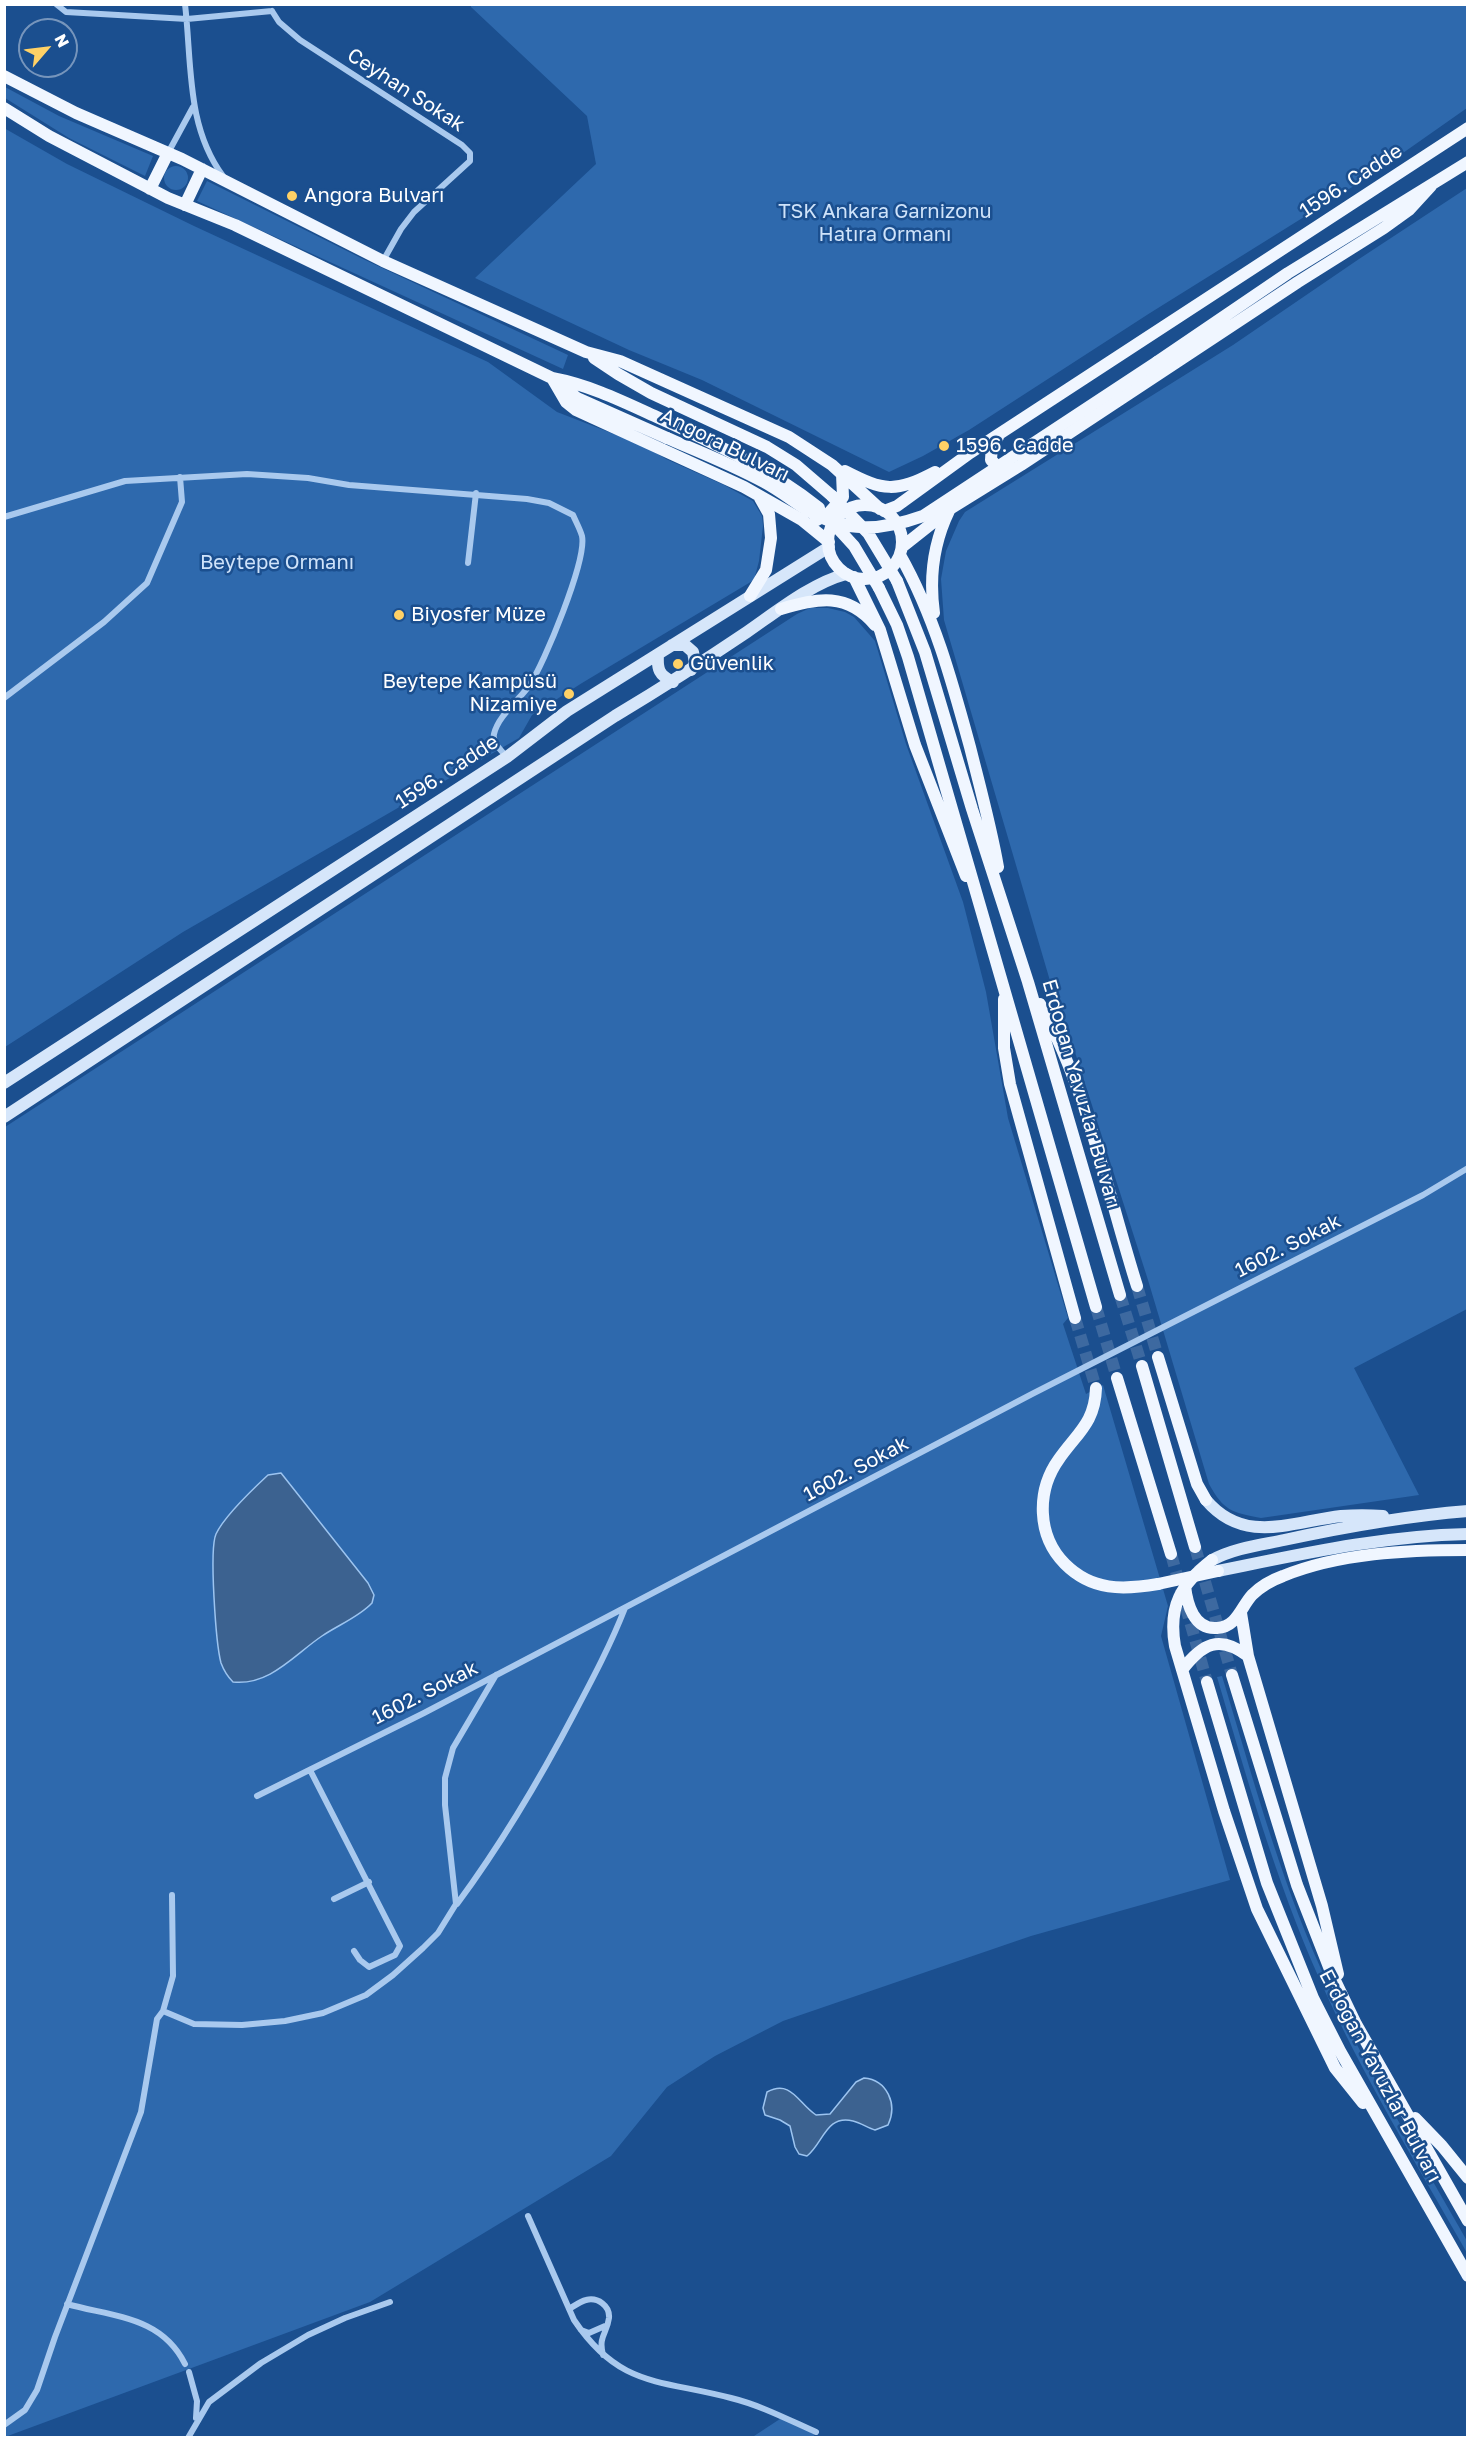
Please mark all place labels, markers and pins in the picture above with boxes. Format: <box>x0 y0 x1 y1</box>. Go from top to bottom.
place label: Angora Bulvarı <box>304 184 444 208</box>
marker: Angora Bulvarı <box>285 189 299 203</box>
place label: 1596. Cadde <box>956 434 1074 458</box>
marker: 1596. Cadde <box>937 439 951 453</box>
place label: Biyosfer Müze <box>411 603 546 627</box>
marker: Biyosfer Müze <box>392 608 406 622</box>
place label: Güvenlik <box>690 652 774 676</box>
marker: Güvenlik <box>671 657 685 671</box>
place label: Beytepe Kampüsü Nizamiye <box>382 670 557 717</box>
marker: Beytepe Kampüsü Nizamiye <box>562 687 576 701</box>

